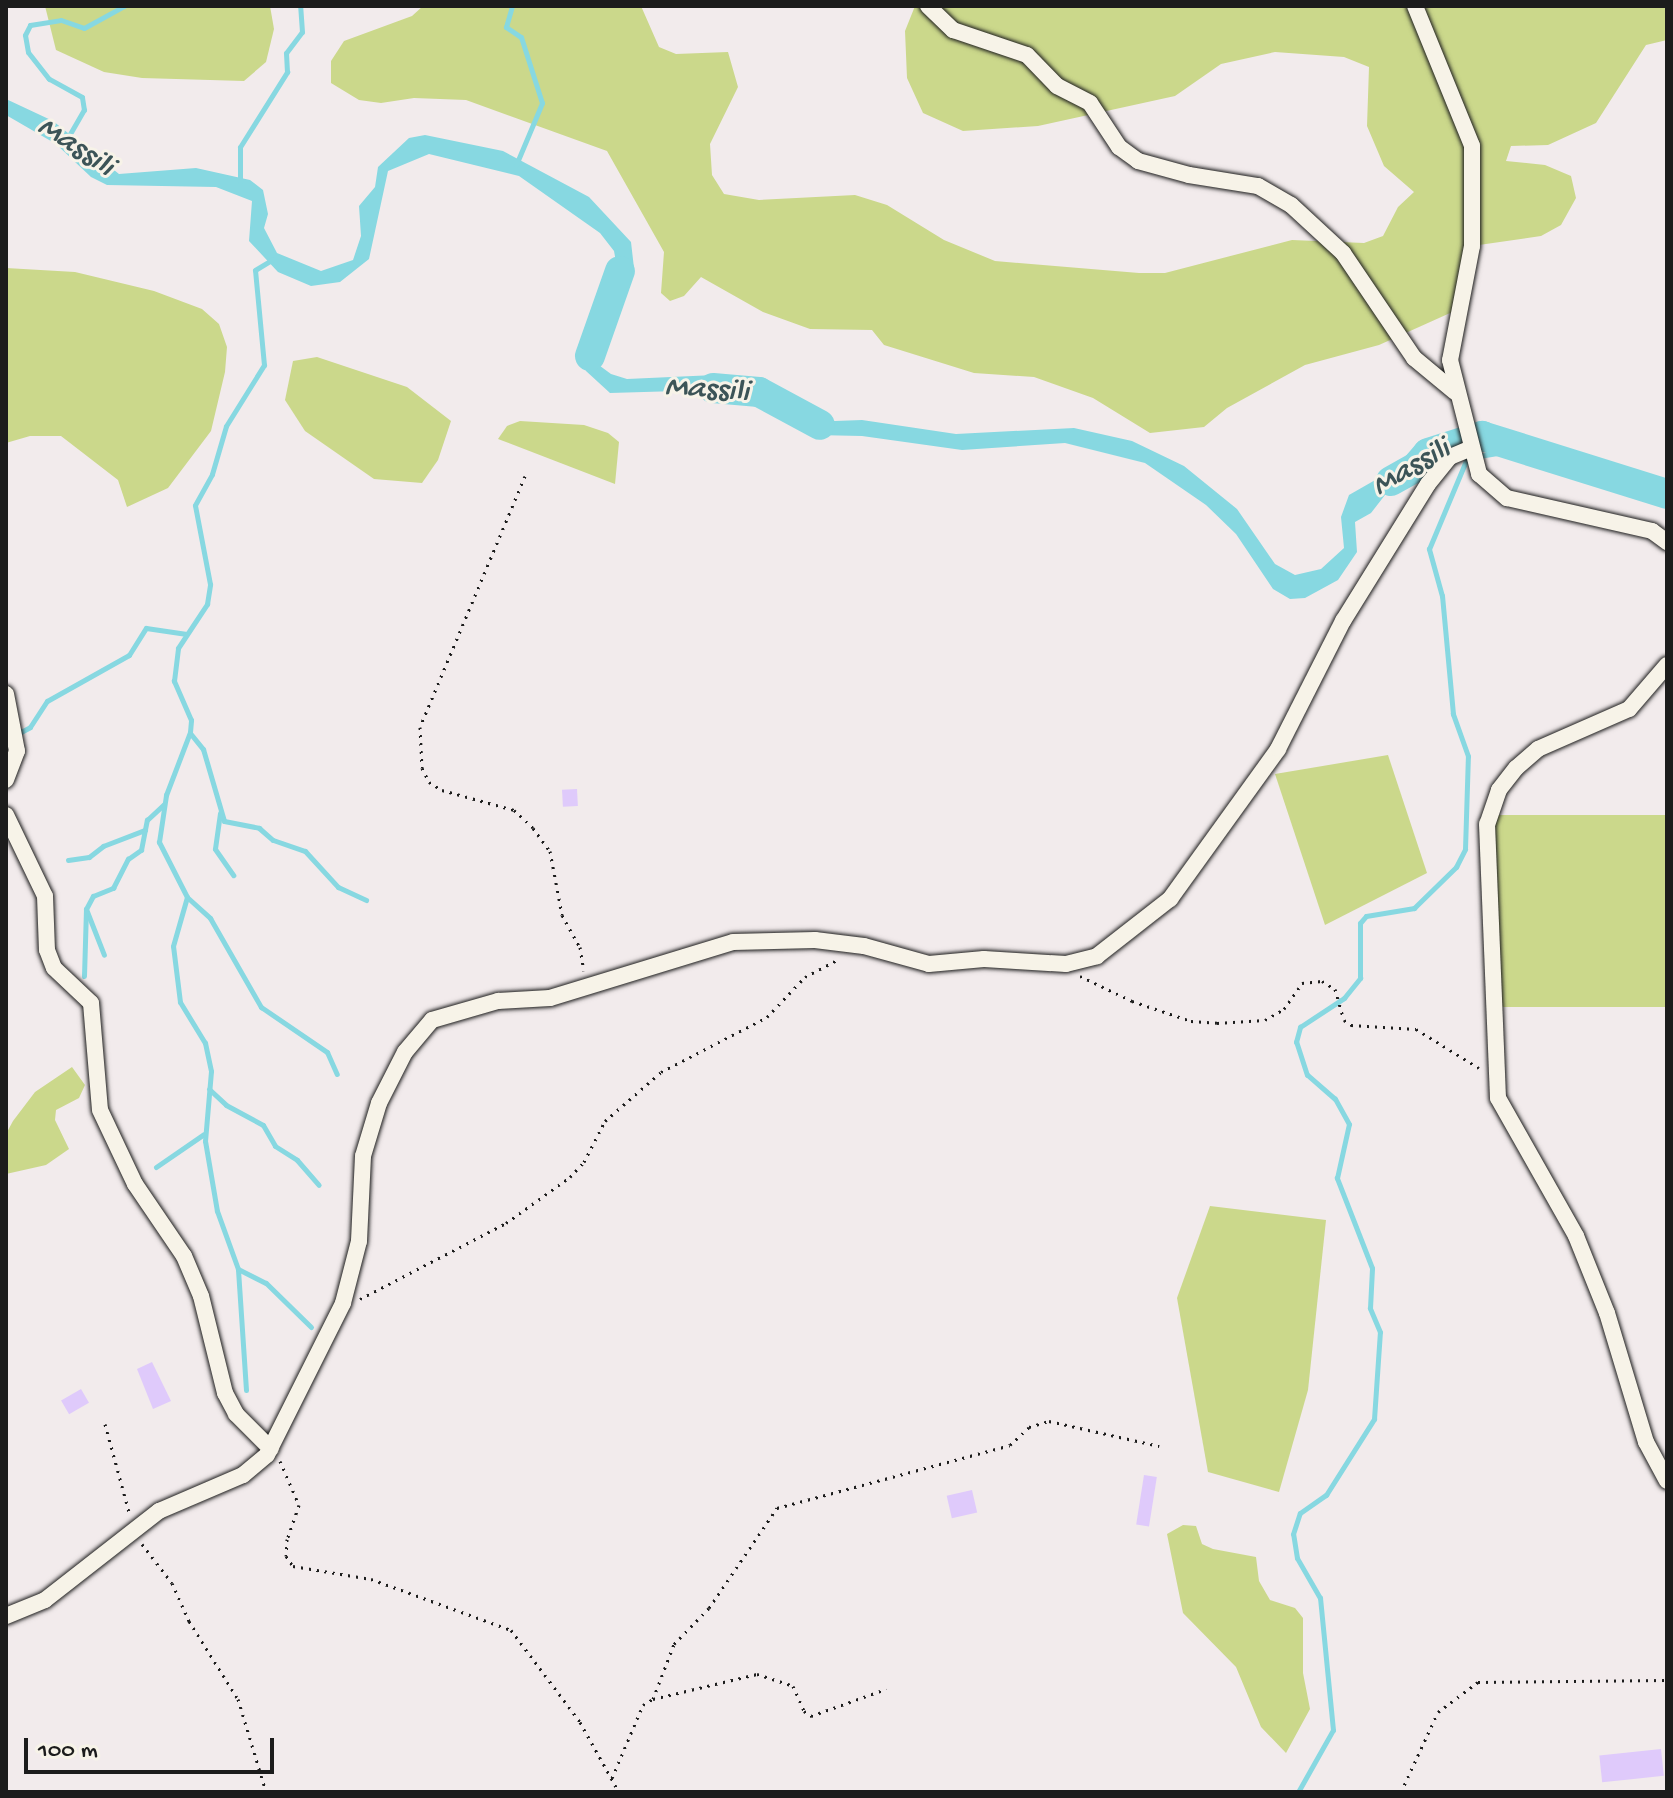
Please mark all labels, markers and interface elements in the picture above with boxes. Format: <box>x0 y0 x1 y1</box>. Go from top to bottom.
water label: Massili <box>29 109 121 187</box>
water label: Massili <box>664 369 750 413</box>
water label: Massili <box>1366 431 1458 507</box>
scale bar <box>28 1722 278 1772</box>
text: 100 m <box>38 1737 98 1766</box>

